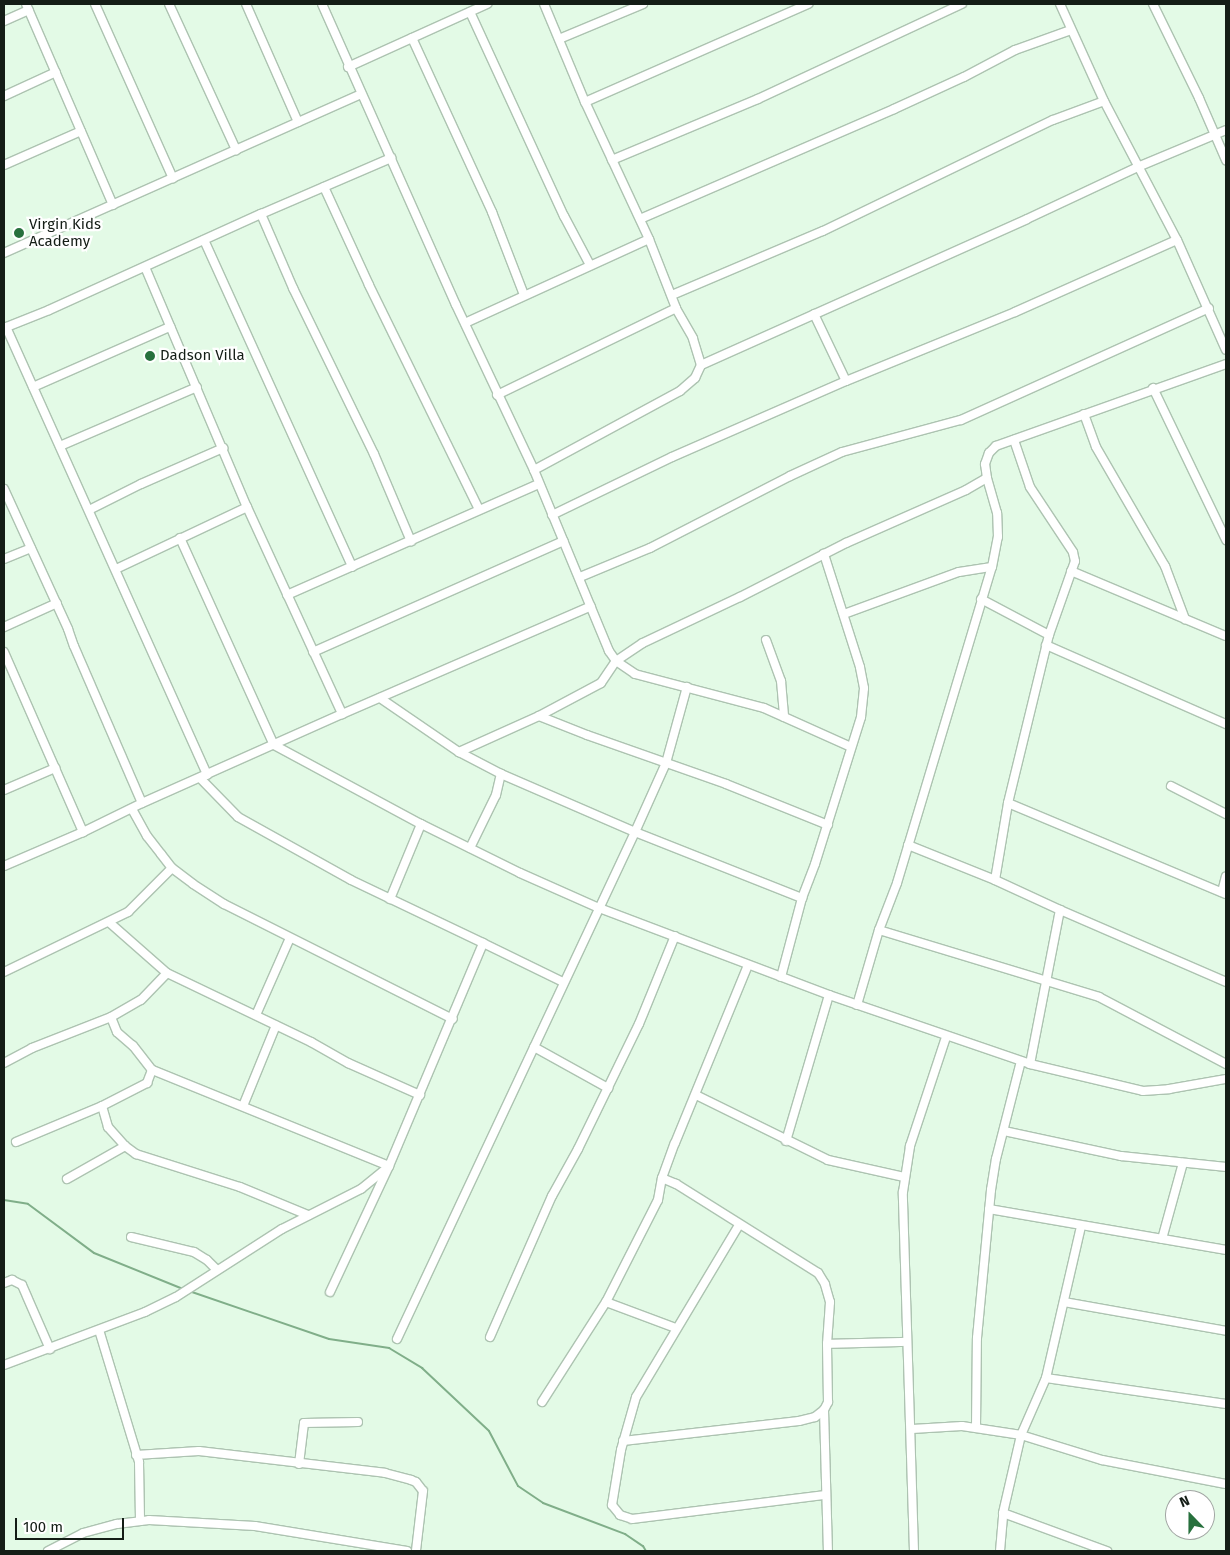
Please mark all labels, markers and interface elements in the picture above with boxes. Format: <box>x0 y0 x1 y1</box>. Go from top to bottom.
place label: Virgin Kids Academy <box>29 215 101 250</box>
marker: Virgin Kids Academy <box>13 227 25 239</box>
place label: Dadson Villa <box>160 347 245 365</box>
marker: Dadson Villa <box>144 350 156 362</box>
north arrow <box>1165 1490 1215 1540</box>
text: N <box>1177 1492 1192 1511</box>
scale bar <box>18 1508 126 1540</box>
text: 100 m <box>23 1518 63 1536</box>

